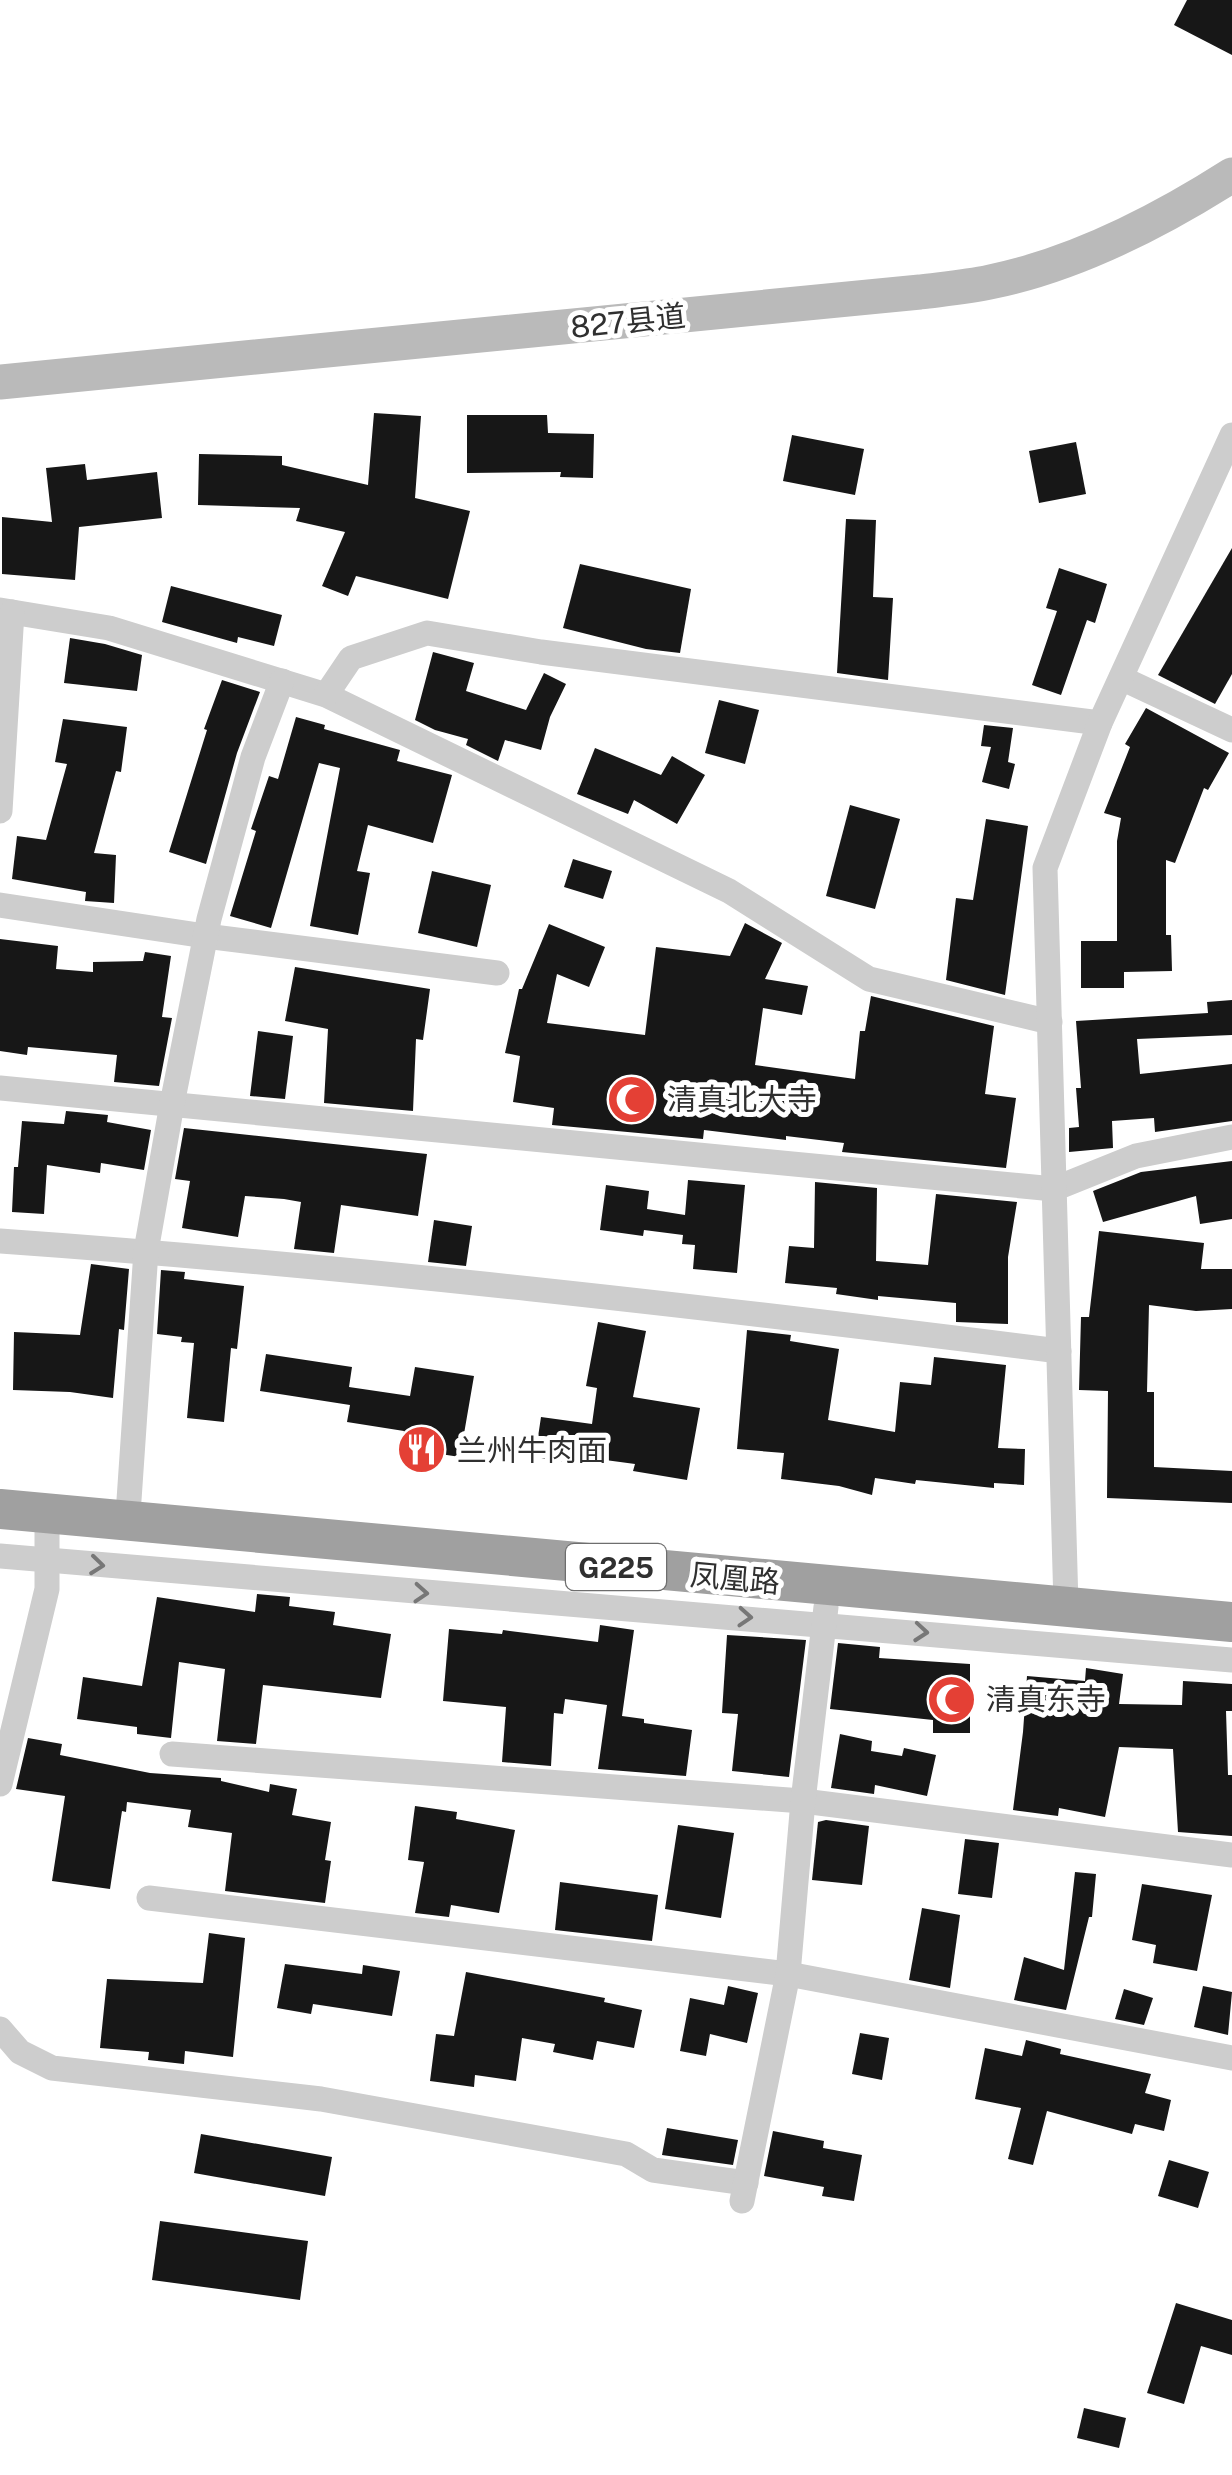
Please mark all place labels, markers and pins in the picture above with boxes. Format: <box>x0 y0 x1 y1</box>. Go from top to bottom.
mosque icon: 清真北大寺 <box>606 1073 658 1125</box>
place label: 清真北大寺 <box>667 1081 817 1117</box>
restaurant icon: 兰州牛肉面 <box>396 1424 448 1476</box>
place label: 兰州牛肉面 <box>457 1432 607 1468</box>
mosque icon: 清真东寺 <box>925 1673 977 1725</box>
place label: 清真东寺 <box>986 1681 1106 1717</box>

